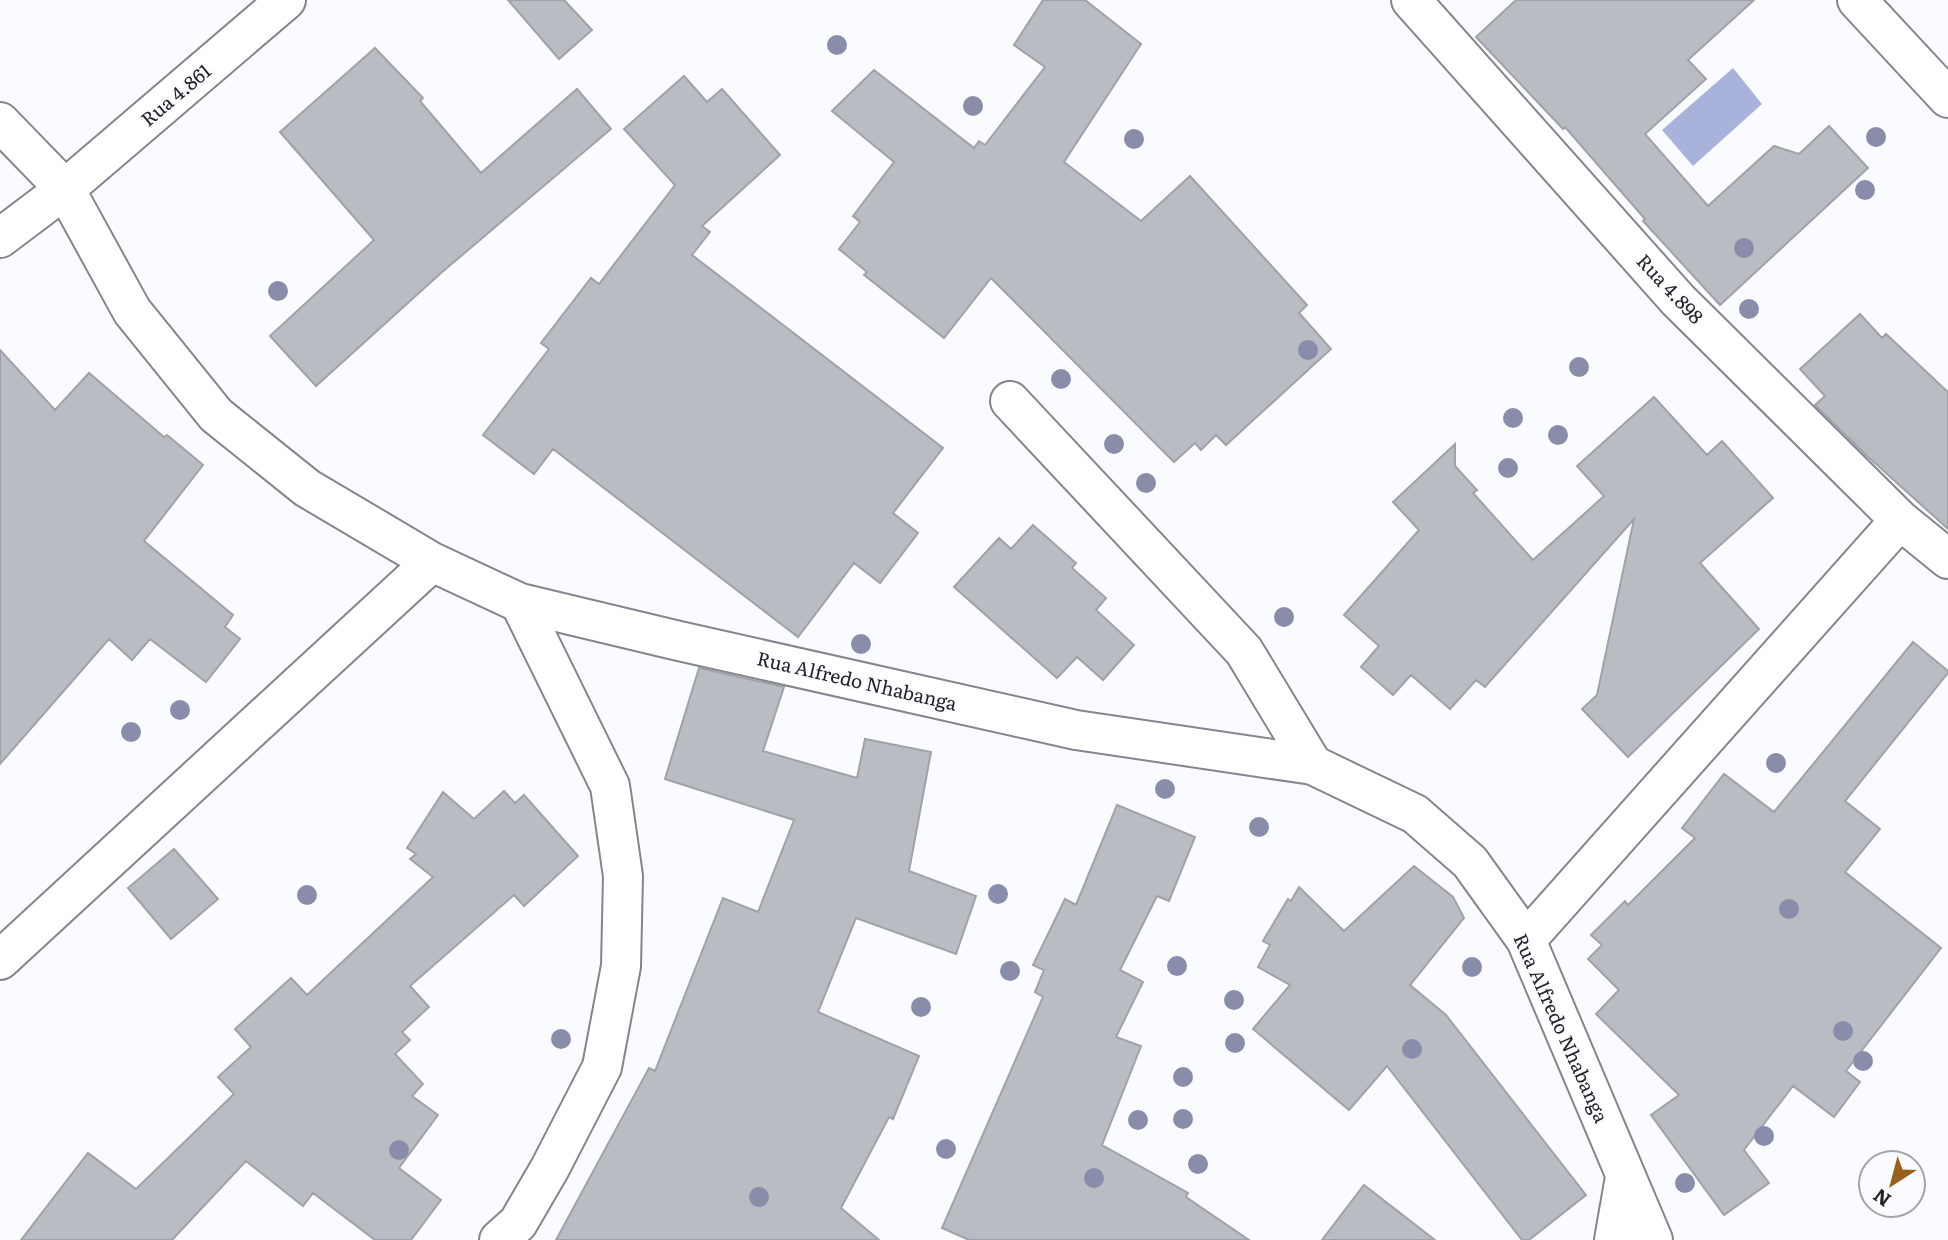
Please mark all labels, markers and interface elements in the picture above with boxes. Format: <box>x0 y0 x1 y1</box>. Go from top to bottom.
street label: Rua 4.861 <box>134 56 217 132</box>
street label: Rua 4.898 <box>1631 247 1711 330</box>
street label: Rua Alfredo Nhabanga <box>754 643 961 717</box>
street label: Rua Alfredo Nhabanga <box>1508 929 1617 1127</box>
north arrow <box>1857 1149 1927 1219</box>
text: N <box>1867 1183 1896 1215</box>

